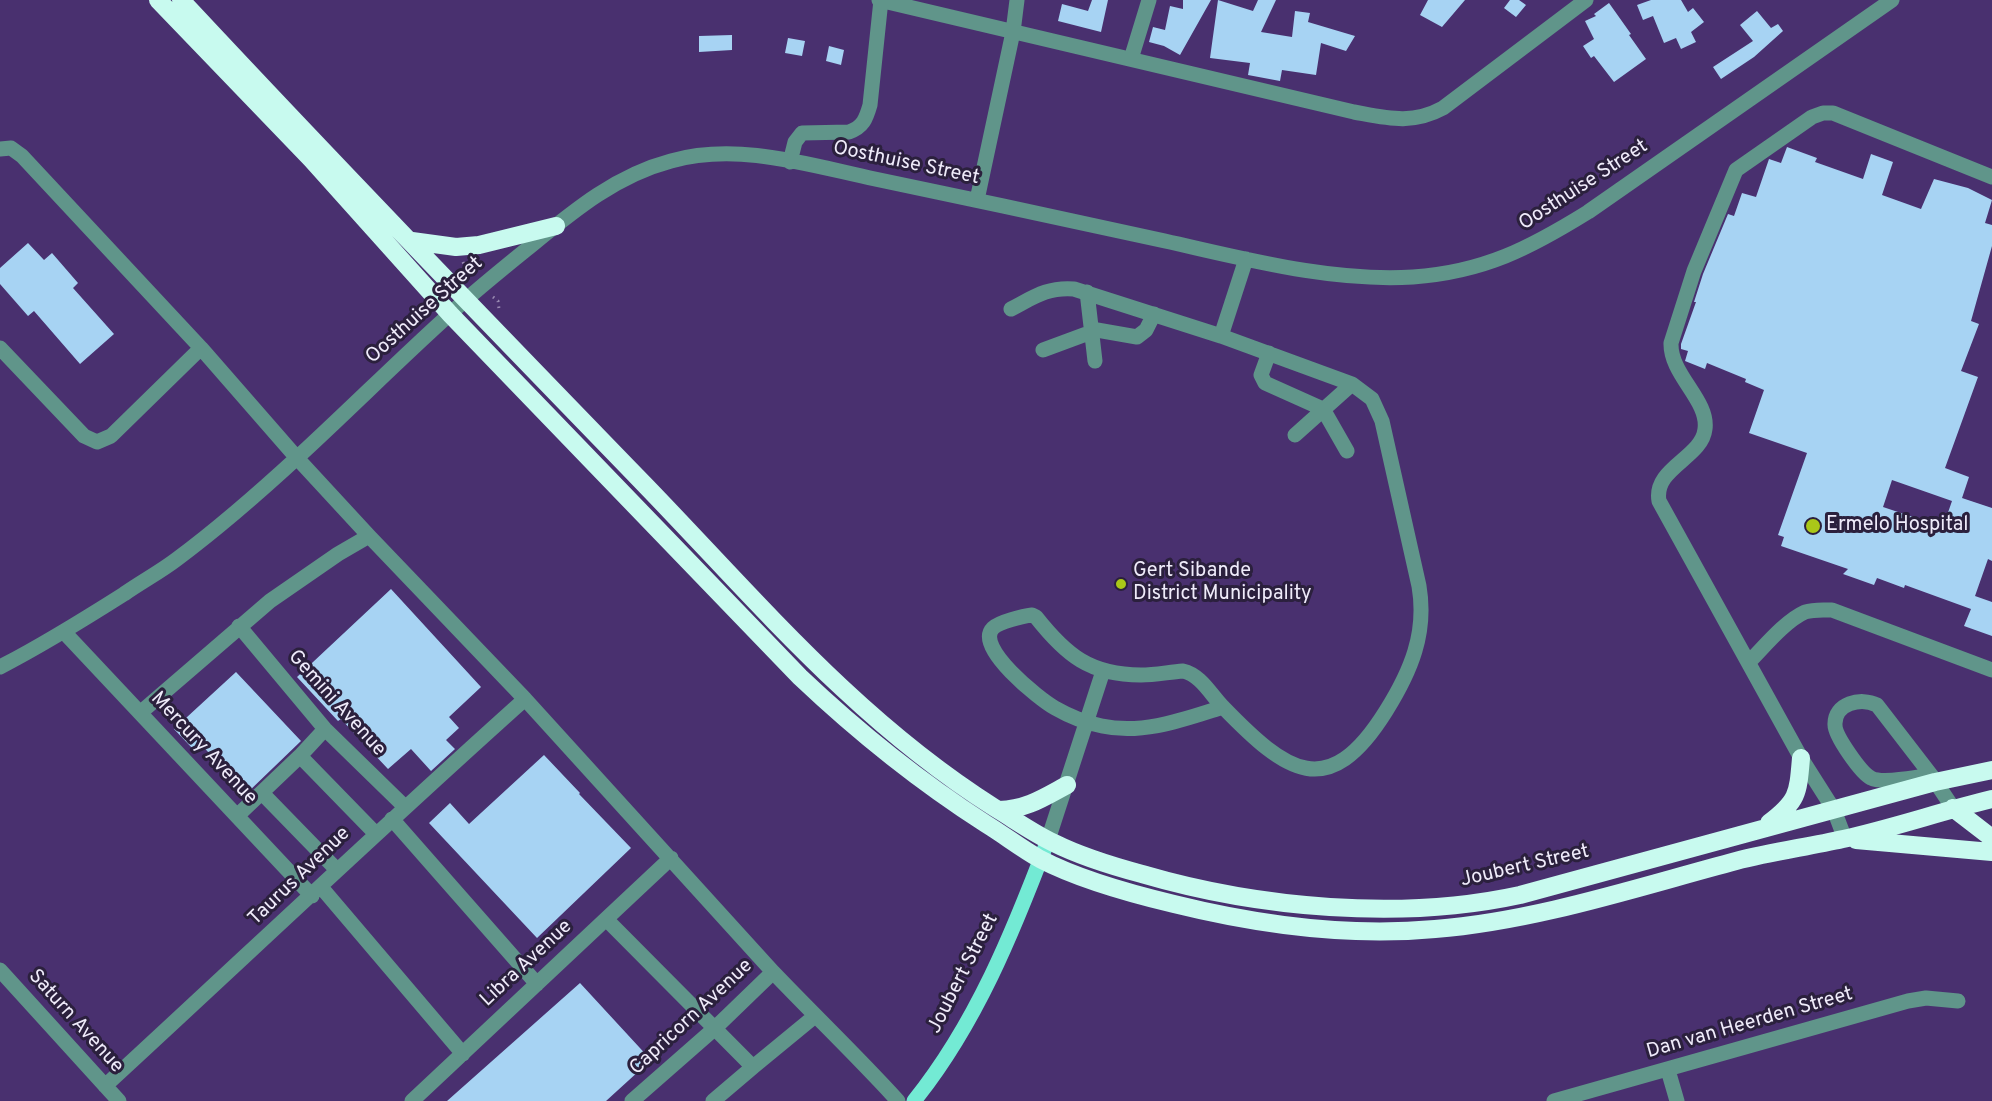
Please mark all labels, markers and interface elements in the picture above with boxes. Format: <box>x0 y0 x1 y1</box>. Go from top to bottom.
street label: Oosthuise Street <box>1515 135 1653 237</box>
street label: Oosthuise Street <box>831 137 981 191</box>
street label: Oosthuise Street <box>362 252 488 370</box>
place label: Ermelo Hospital <box>1826 514 1969 538</box>
marker: Ermelo Hospital <box>1804 517 1822 535</box>
place label: Gert Sibande District Municipality <box>1133 560 1312 607</box>
marker: Gert Sibande District Municipality <box>1114 577 1128 591</box>
street label: Gemini Avenue <box>282 646 390 762</box>
street label: Mercury Avenue <box>145 688 261 810</box>
street label: Taurus Avenue <box>244 822 356 932</box>
street label: Joubert Street <box>1458 841 1592 893</box>
street label: Joubert Street <box>924 910 1004 1038</box>
street label: Libra Avenue <box>476 915 578 1013</box>
street label: Capricorn Avenue <box>626 955 758 1081</box>
street label: Saturn Avenue <box>22 965 128 1079</box>
street label: Dan van Heerden Street <box>1644 983 1856 1065</box>

